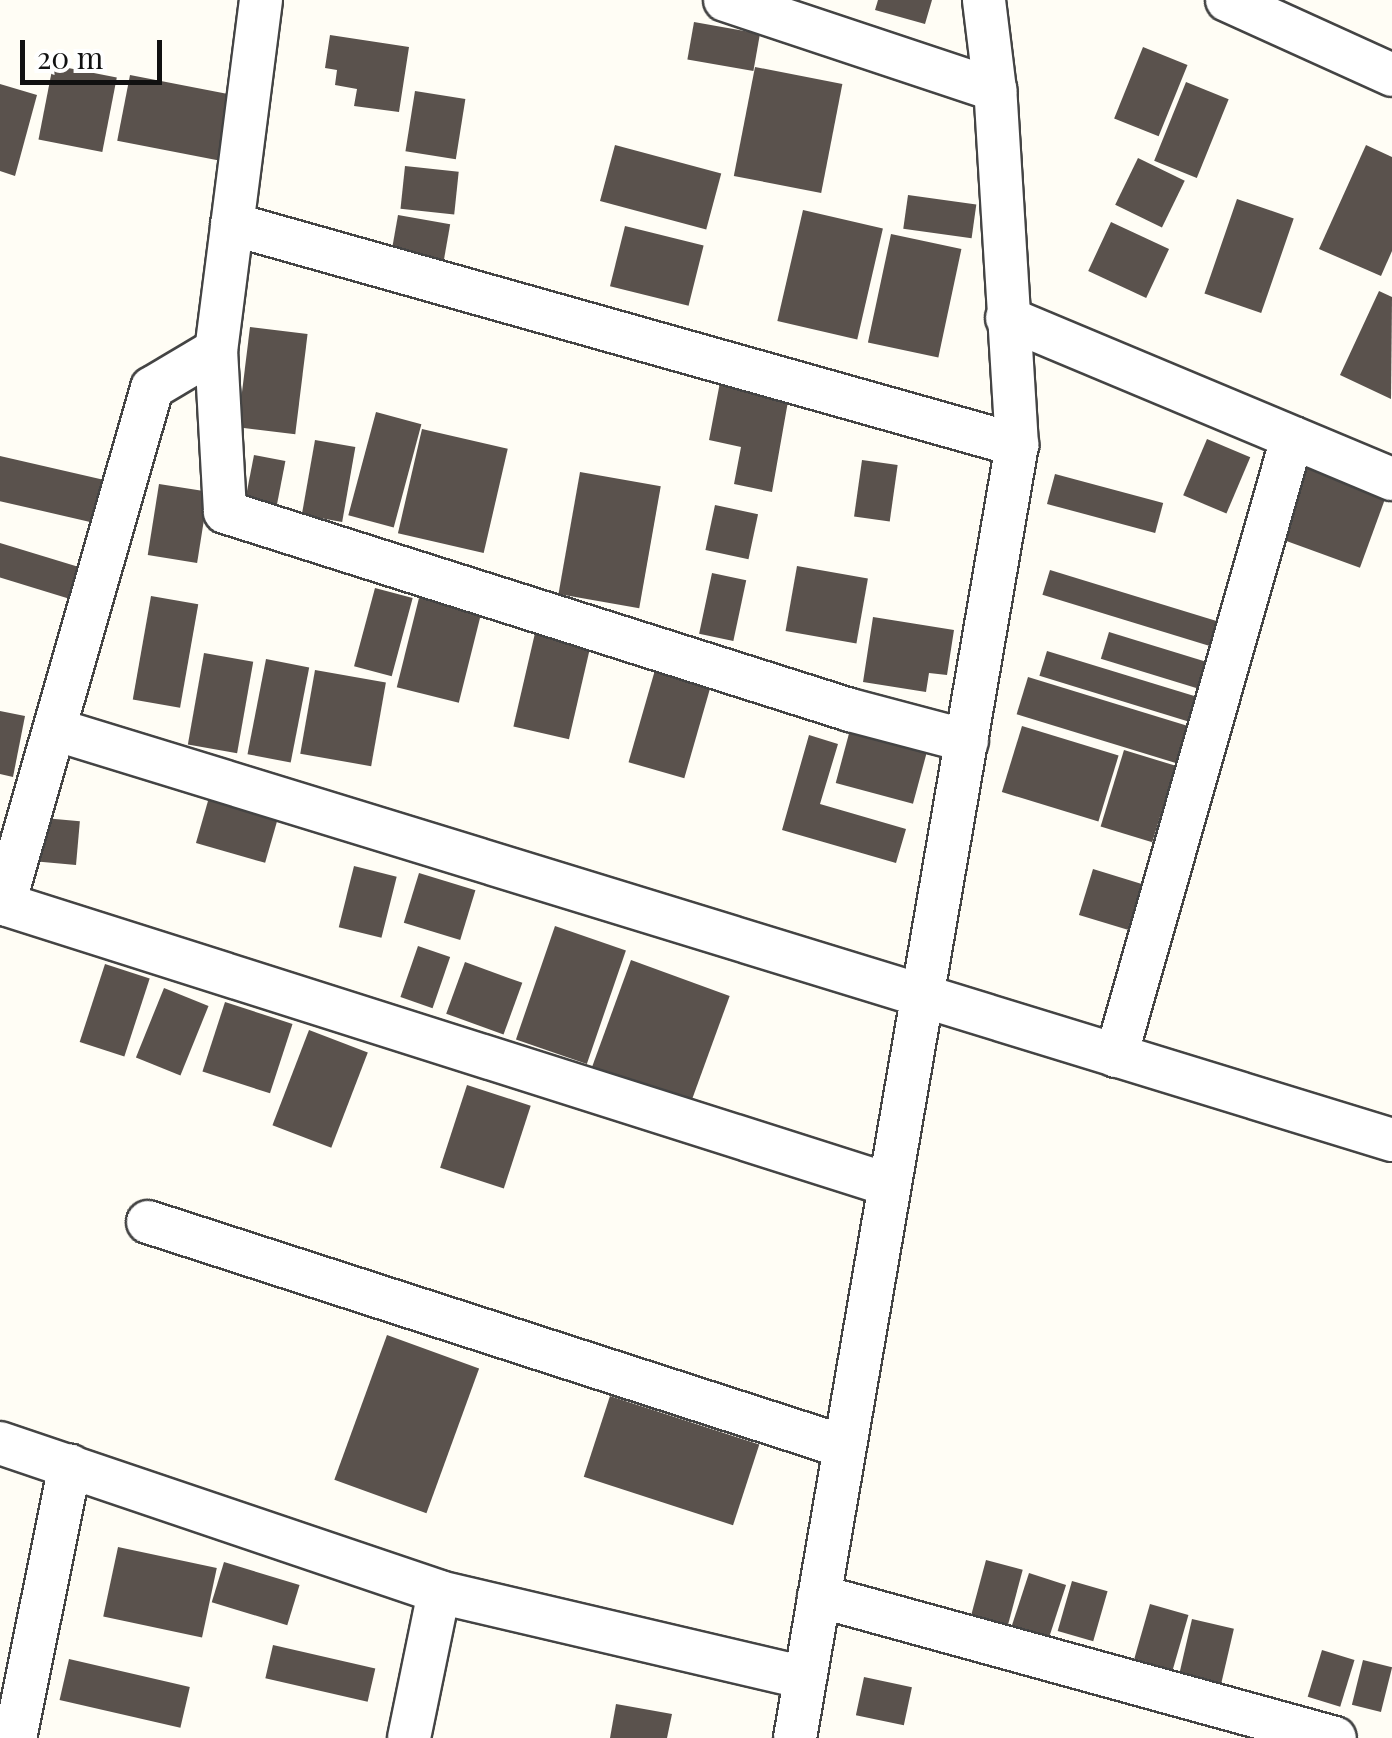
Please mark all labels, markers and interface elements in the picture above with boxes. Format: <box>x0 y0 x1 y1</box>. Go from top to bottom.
scale bar <box>25 20 168 82</box>
text: 20 m <box>37 37 103 77</box>

